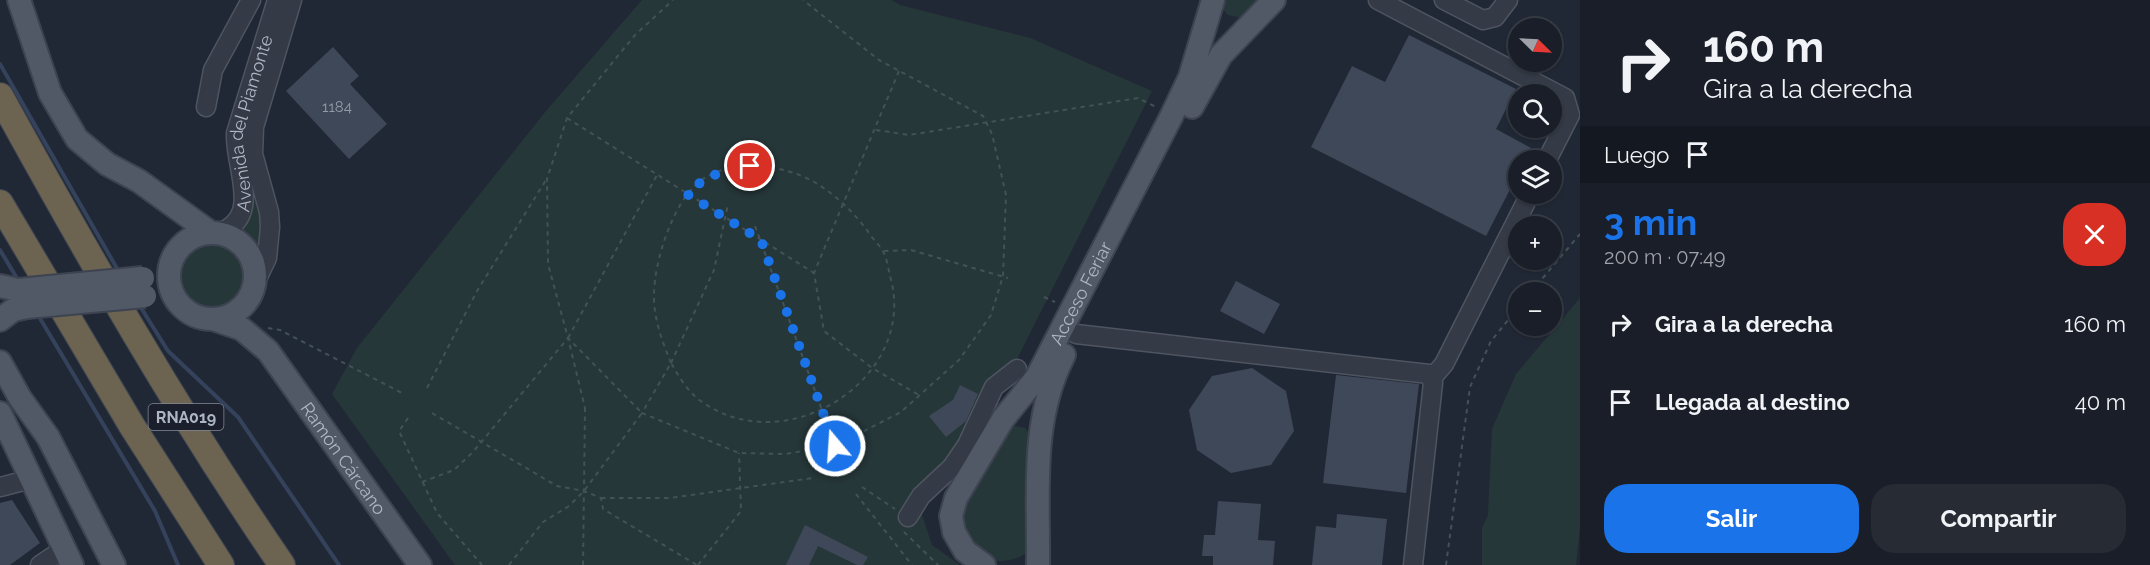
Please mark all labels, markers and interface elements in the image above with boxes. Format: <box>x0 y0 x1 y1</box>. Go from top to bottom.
north arrow <box>1508 18 1562 72</box>
map controls <box>1508 18 1562 336</box>
text: 160 m <box>1703 23 1824 72</box>
icon: right <box>1604 24 1682 102</box>
street label: Avenida del Piamonte <box>225 32 276 213</box>
text: Gira a la derecha <box>1703 73 1913 104</box>
button: search <box>1508 84 1562 138</box>
house number: 1184 <box>322 98 352 116</box>
icon: arrive <box>1681 138 1714 171</box>
pin <box>724 140 775 191</box>
text: Luego <box>1604 142 1669 168</box>
icon: arrive <box>733 149 766 182</box>
button: layers <box>1508 150 1562 204</box>
text: 3 min <box>1604 201 1697 243</box>
button: close <box>2063 203 2126 266</box>
button: + <box>1508 216 1562 270</box>
street label: Acceso Feriar <box>1045 237 1116 348</box>
text: 200 m · 07:49 <box>1604 245 1726 269</box>
button: − <box>1508 282 1562 336</box>
icon: right <box>1604 308 1637 341</box>
text: Gira a la derecha <box>1655 311 1833 337</box>
text: 160 m <box>2064 311 2126 337</box>
icon: arrive <box>1604 386 1637 419</box>
text: Llegada al destino <box>1655 389 1850 415</box>
text: 40 m <box>2075 389 2126 415</box>
street label: Ramón Cárcano <box>297 398 391 519</box>
road number: RNA019 <box>148 404 224 430</box>
position arrow <box>803 414 867 478</box>
button: Salir <box>1604 484 1859 553</box>
button: Compartir <box>1871 484 2126 553</box>

